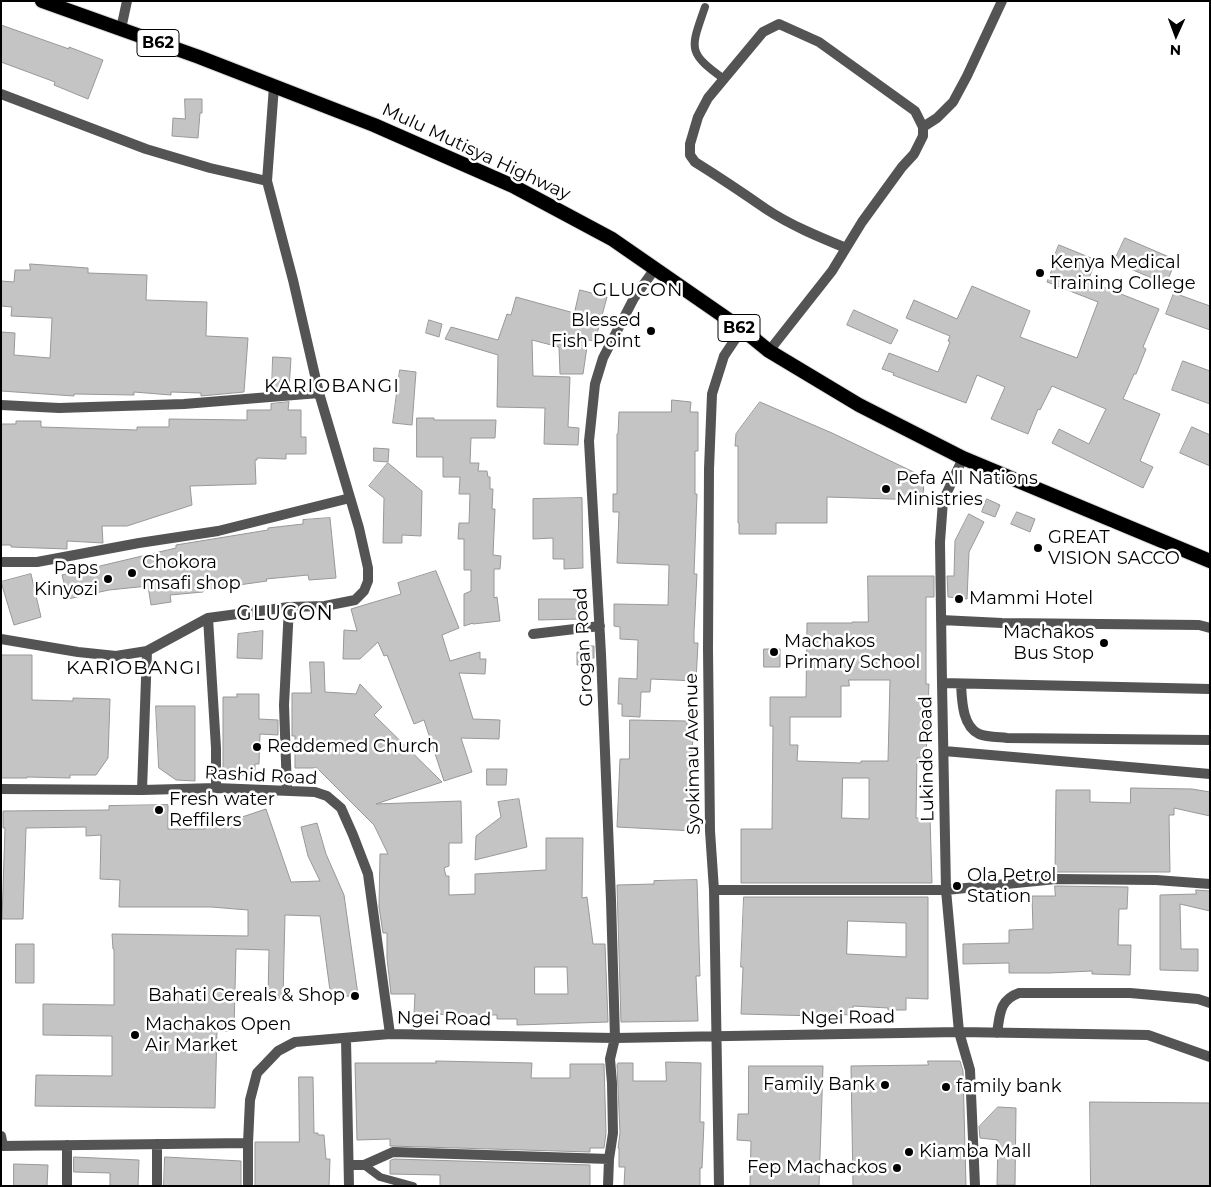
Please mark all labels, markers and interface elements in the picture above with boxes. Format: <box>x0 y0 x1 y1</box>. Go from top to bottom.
north arrow <box>1151 10 1201 60</box>
road number: B62 <box>137 29 179 56</box>
text: N <box>1170 41 1181 59</box>
street label: Mulu Mutisya Highway <box>378 99 574 205</box>
place label: Kenya Medical Training College <box>1050 252 1196 294</box>
marker: Kenya Medical Training College <box>1034 267 1046 279</box>
district label: GLUCON <box>592 279 684 301</box>
place label: Blessed Fish Point <box>551 310 641 352</box>
road number: B62 <box>718 314 760 342</box>
marker: Blessed Fish Point <box>645 325 657 337</box>
district label: KARIOBANGI <box>263 375 401 397</box>
place label: Pefa All Nations Ministries <box>896 468 1038 510</box>
marker: Pefa All Nations Ministries <box>880 483 892 495</box>
place label: GREAT VISION SACCO <box>1048 527 1180 570</box>
marker: GREAT VISION SACCO <box>1032 542 1044 554</box>
place label: Chokora msafi shop <box>142 552 241 594</box>
place label: Paps Kinyozi <box>34 558 98 600</box>
marker: Chokora msafi shop <box>126 567 138 579</box>
marker: Paps Kinyozi <box>102 573 114 585</box>
street label: Grogan Road <box>570 587 598 707</box>
place label: Mammi Hotel <box>969 588 1093 610</box>
marker: Mammi Hotel <box>953 593 965 605</box>
district label: GLUGON <box>236 602 334 626</box>
place label: Machakos Bus Stop <box>1003 622 1094 664</box>
place label: Machakos Primary School <box>784 631 920 674</box>
marker: Machakos Bus Stop <box>1098 637 1110 649</box>
marker: Machakos Primary School <box>768 646 780 658</box>
district label: KARIOBANGI <box>65 657 203 679</box>
street label: Syokimau Avenue <box>681 673 705 835</box>
street label: Lukindo Road <box>915 696 939 822</box>
place label: Reddemed Church <box>267 736 439 758</box>
marker: Reddemed Church <box>251 741 263 753</box>
street label: Rashid Road <box>204 762 318 790</box>
place label: Fresh water Reffilers <box>169 789 275 832</box>
marker: Fresh water Reffilers <box>153 804 165 816</box>
place label: Ola Petrol Station <box>967 865 1056 908</box>
marker: Ola Petrol Station <box>951 880 963 892</box>
place label: Bahati Cereals & Shop <box>148 985 345 1007</box>
marker: Bahati Cereals & Shop <box>349 990 361 1002</box>
street label: Ngei Road <box>801 1006 895 1030</box>
street label: Ngei Road <box>397 1007 491 1031</box>
place label: Machakos Open Air Market <box>145 1014 291 1056</box>
marker: Machakos Open Air Market <box>129 1029 141 1041</box>
place label: Family Bank <box>763 1074 875 1096</box>
place label: family bank <box>956 1076 1061 1098</box>
marker: Family Bank <box>879 1079 891 1091</box>
marker: family bank <box>940 1081 952 1093</box>
place label: Kiamba Mall <box>919 1141 1031 1163</box>
marker: Kiamba Mall <box>903 1146 915 1158</box>
place label: Fep Machackos <box>747 1157 887 1179</box>
marker: Fep Machackos <box>891 1162 903 1174</box>

